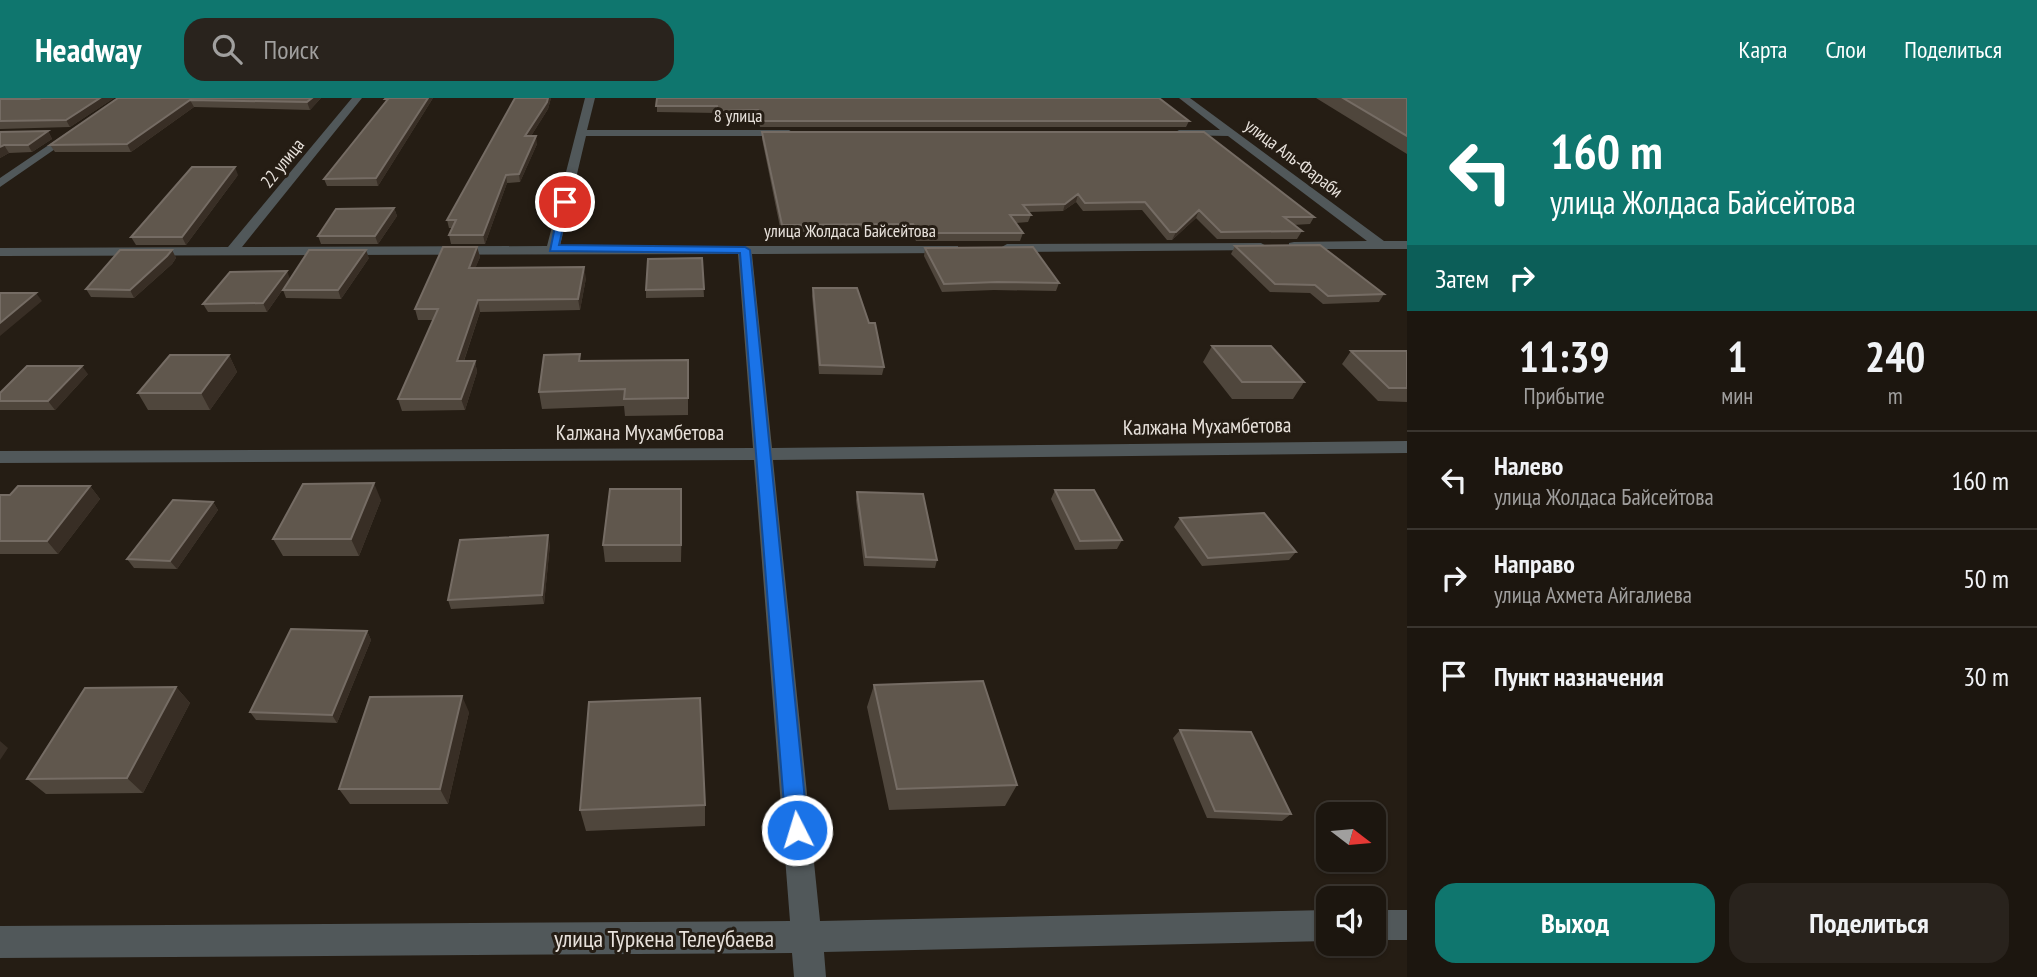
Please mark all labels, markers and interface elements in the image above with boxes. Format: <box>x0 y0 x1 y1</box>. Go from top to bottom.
search box <box>184 18 674 81</box>
text: Headway <box>35 28 142 71</box>
icon: search <box>208 30 246 68</box>
text: Поиск <box>264 33 319 66</box>
text: Карта <box>1739 34 1787 65</box>
text: Слои <box>1825 34 1866 65</box>
text: Поделиться <box>1904 34 2002 65</box>
street label: 8 улица <box>714 104 762 127</box>
street label: улица Аль-Фараби <box>1240 114 1348 202</box>
text: 160 m <box>1550 119 1663 183</box>
icon: left <box>1435 126 1526 217</box>
street label: 22 улица <box>255 134 309 192</box>
pin <box>535 172 595 232</box>
text: улица Жолдаса Байсейтова <box>1550 181 1856 223</box>
icon: arrive <box>546 183 584 221</box>
street label: улица Жолдаса Байсейтова <box>764 219 936 242</box>
icon: right <box>1503 259 1541 297</box>
text: Затем <box>1435 262 1489 295</box>
text: 11:39 <box>1519 329 1610 384</box>
text: 1 <box>1727 329 1747 384</box>
text: 240 <box>1865 329 1925 384</box>
text: Прибытие <box>1523 381 1605 410</box>
text: мин <box>1721 381 1753 410</box>
text: m <box>1888 381 1903 410</box>
street label: Калжана Мухамбетова <box>1123 411 1291 441</box>
street label: Калжана Мухамбетова <box>556 419 724 446</box>
text: Налево <box>1494 449 1563 482</box>
icon: left <box>1435 461 1473 499</box>
text: 160 m <box>1951 464 2009 497</box>
text: улица Жолдаса Байсейтова <box>1494 482 1714 511</box>
text: Направо <box>1494 547 1575 580</box>
icon: right <box>1435 559 1473 597</box>
text: 50 m <box>1963 562 2009 595</box>
text: улица Ахмета Айгалиева <box>1494 580 1692 609</box>
icon: arrive <box>1435 657 1473 695</box>
text: Пункт назначения <box>1494 660 1664 693</box>
text: 30 m <box>1963 660 2009 693</box>
position arrow <box>760 793 834 867</box>
north arrow <box>1316 802 1386 872</box>
map controls <box>1316 802 1386 956</box>
button: Выход <box>1435 883 1715 963</box>
button: Поделиться <box>1729 883 2009 963</box>
button: sound <box>1316 886 1386 956</box>
street label: улица Туркена Телеубаева <box>554 923 774 954</box>

